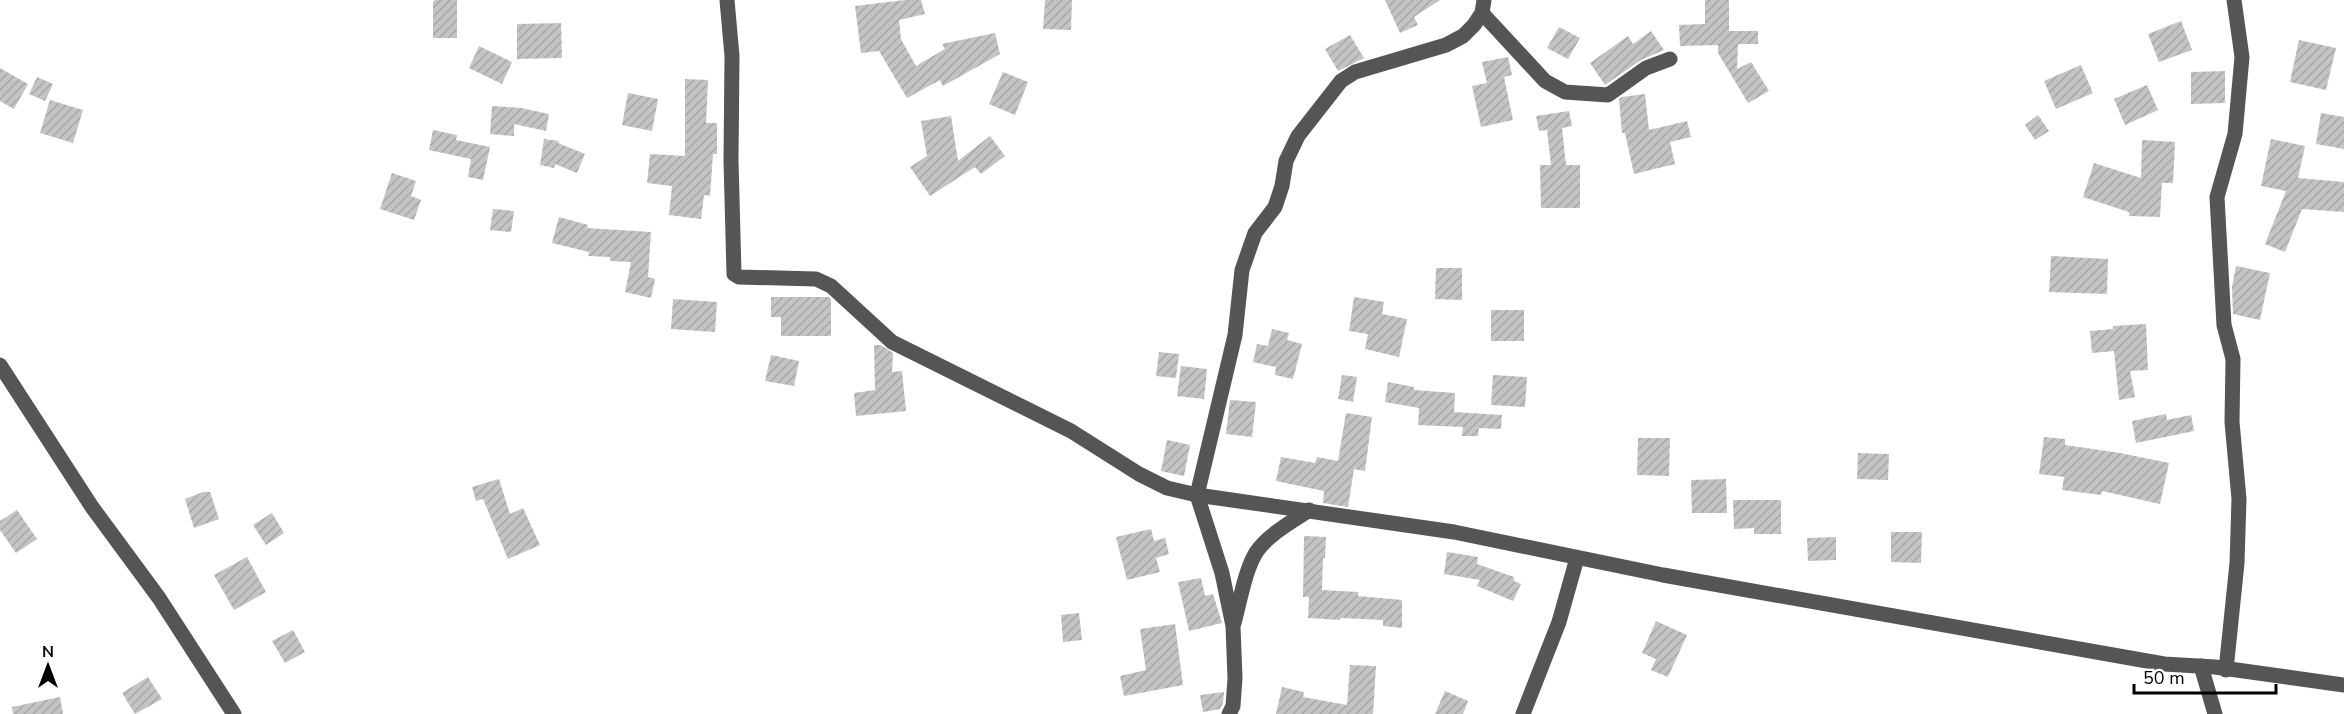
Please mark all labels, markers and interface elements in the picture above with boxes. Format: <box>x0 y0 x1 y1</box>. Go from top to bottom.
north arrow <box>18 636 78 696</box>
text: N <box>42 641 54 663</box>
scale bar <box>2134 657 2276 695</box>
text: 50 m <box>2143 666 2185 690</box>

